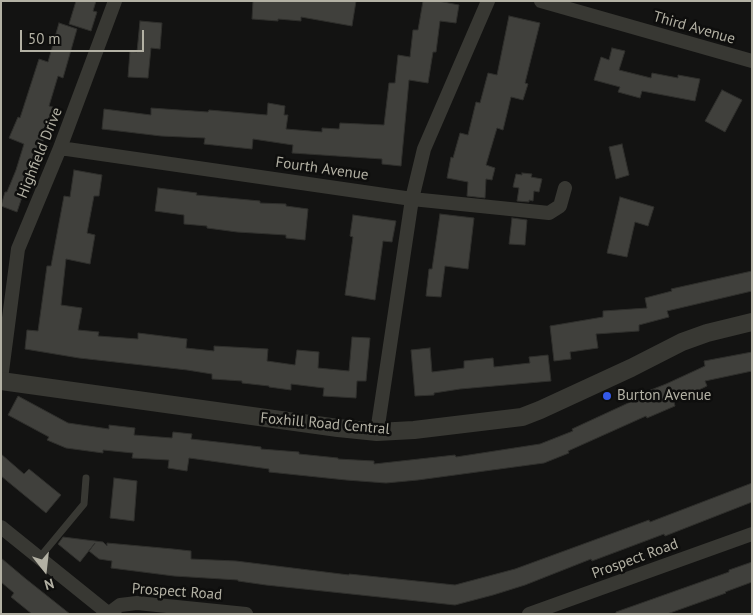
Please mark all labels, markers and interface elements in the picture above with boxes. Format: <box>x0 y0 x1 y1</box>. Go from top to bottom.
street label: Third Avenue <box>651 8 737 48</box>
scale bar <box>22 20 146 52</box>
text: 50 m <box>28 29 61 48</box>
street label: Highfield Drive <box>14 105 66 201</box>
street label: Fourth Avenue <box>274 154 370 184</box>
place label: Burton Avenue <box>617 387 711 405</box>
marker: Burton Avenue <box>601 390 613 402</box>
street label: Foxhill Road Central <box>260 409 390 439</box>
street label: Prospect Road <box>589 535 681 583</box>
north arrow <box>20 545 70 595</box>
text: N <box>42 574 56 594</box>
street label: Prospect Road <box>131 580 223 604</box>

